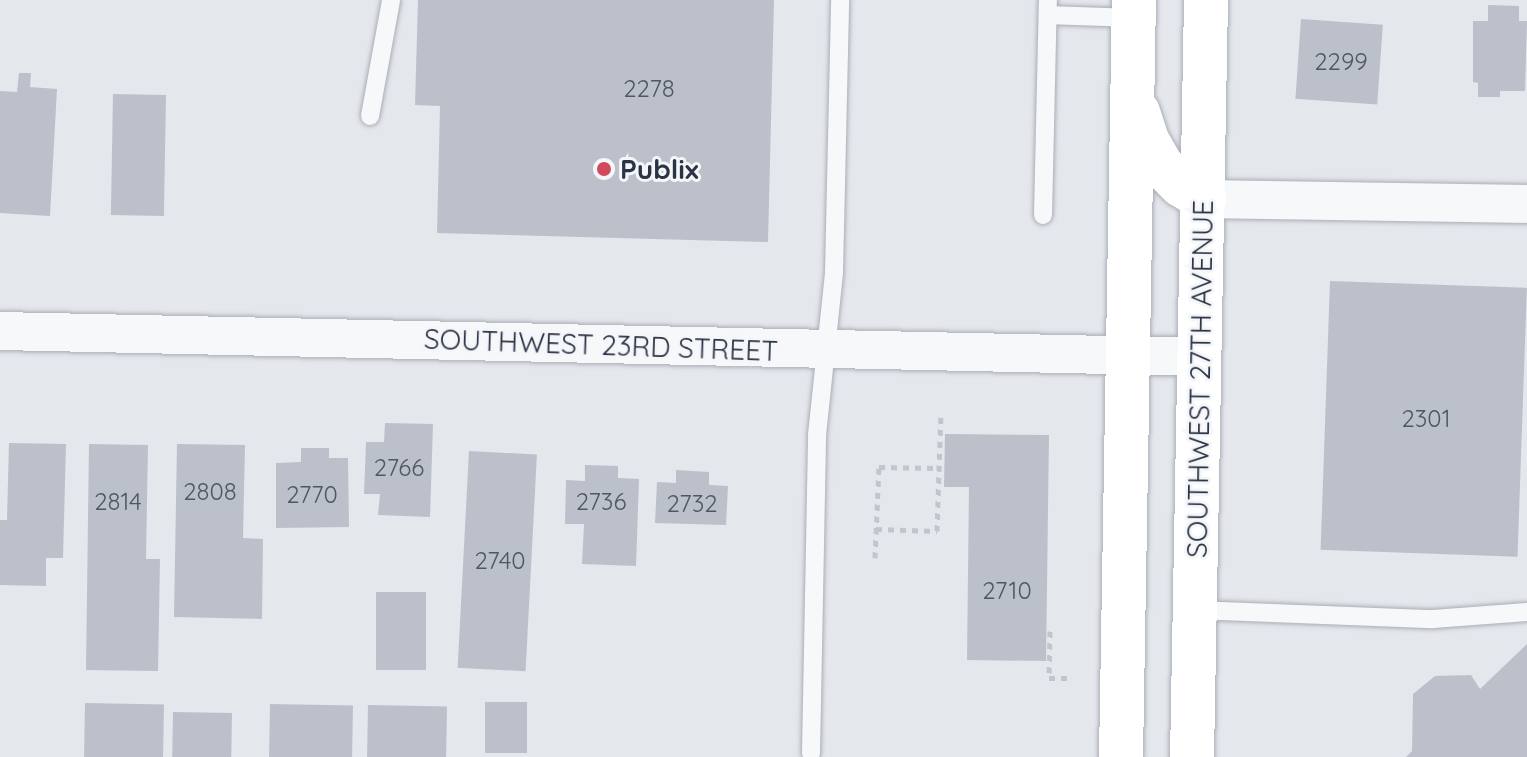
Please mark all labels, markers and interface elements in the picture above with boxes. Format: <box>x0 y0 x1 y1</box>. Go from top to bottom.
house number: 2299 <box>1314 48 1368 76</box>
house number: 2278 <box>623 75 675 103</box>
place label: Publix <box>620 152 699 186</box>
marker: Publix <box>595 160 613 178</box>
street label: SOUTHWEST 27TH AVENUE <box>1180 200 1220 558</box>
street label: SOUTHWEST 23RD STREET <box>423 322 779 368</box>
house number: 2301 <box>1401 405 1451 433</box>
house number: 2766 <box>374 454 424 482</box>
house number: 2808 <box>183 478 237 506</box>
house number: 2770 <box>286 481 338 509</box>
house number: 2814 <box>94 488 142 516</box>
house number: 2736 <box>576 488 626 516</box>
house number: 2732 <box>666 490 718 518</box>
house number: 2740 <box>474 547 526 575</box>
house number: 2710 <box>982 577 1032 605</box>

